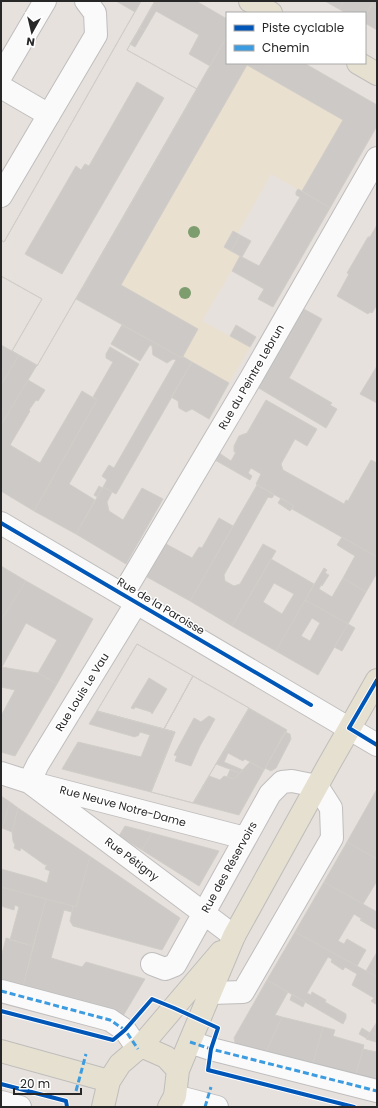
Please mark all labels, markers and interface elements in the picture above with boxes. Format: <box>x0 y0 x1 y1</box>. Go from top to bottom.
north arrow <box>12 12 52 52</box>
legend <box>226 12 366 64</box>
text: Piste cyclable <box>262 19 344 36</box>
text: N <box>25 33 36 50</box>
text: Chemin <box>262 39 309 56</box>
street label: Rue du Peintre Lebrun <box>214 322 288 432</box>
street label: Rue de la Paroisse <box>114 573 208 639</box>
street label: Rue Louis Le Vau <box>51 650 113 734</box>
street label: Rue Neuve Notre-Dame <box>58 781 188 831</box>
street label: Rue des Réservoirs <box>197 818 261 916</box>
street label: Rue Pétigny <box>102 833 163 885</box>
scale bar <box>14 1070 81 1096</box>
text: 20 m <box>20 1075 50 1092</box>

